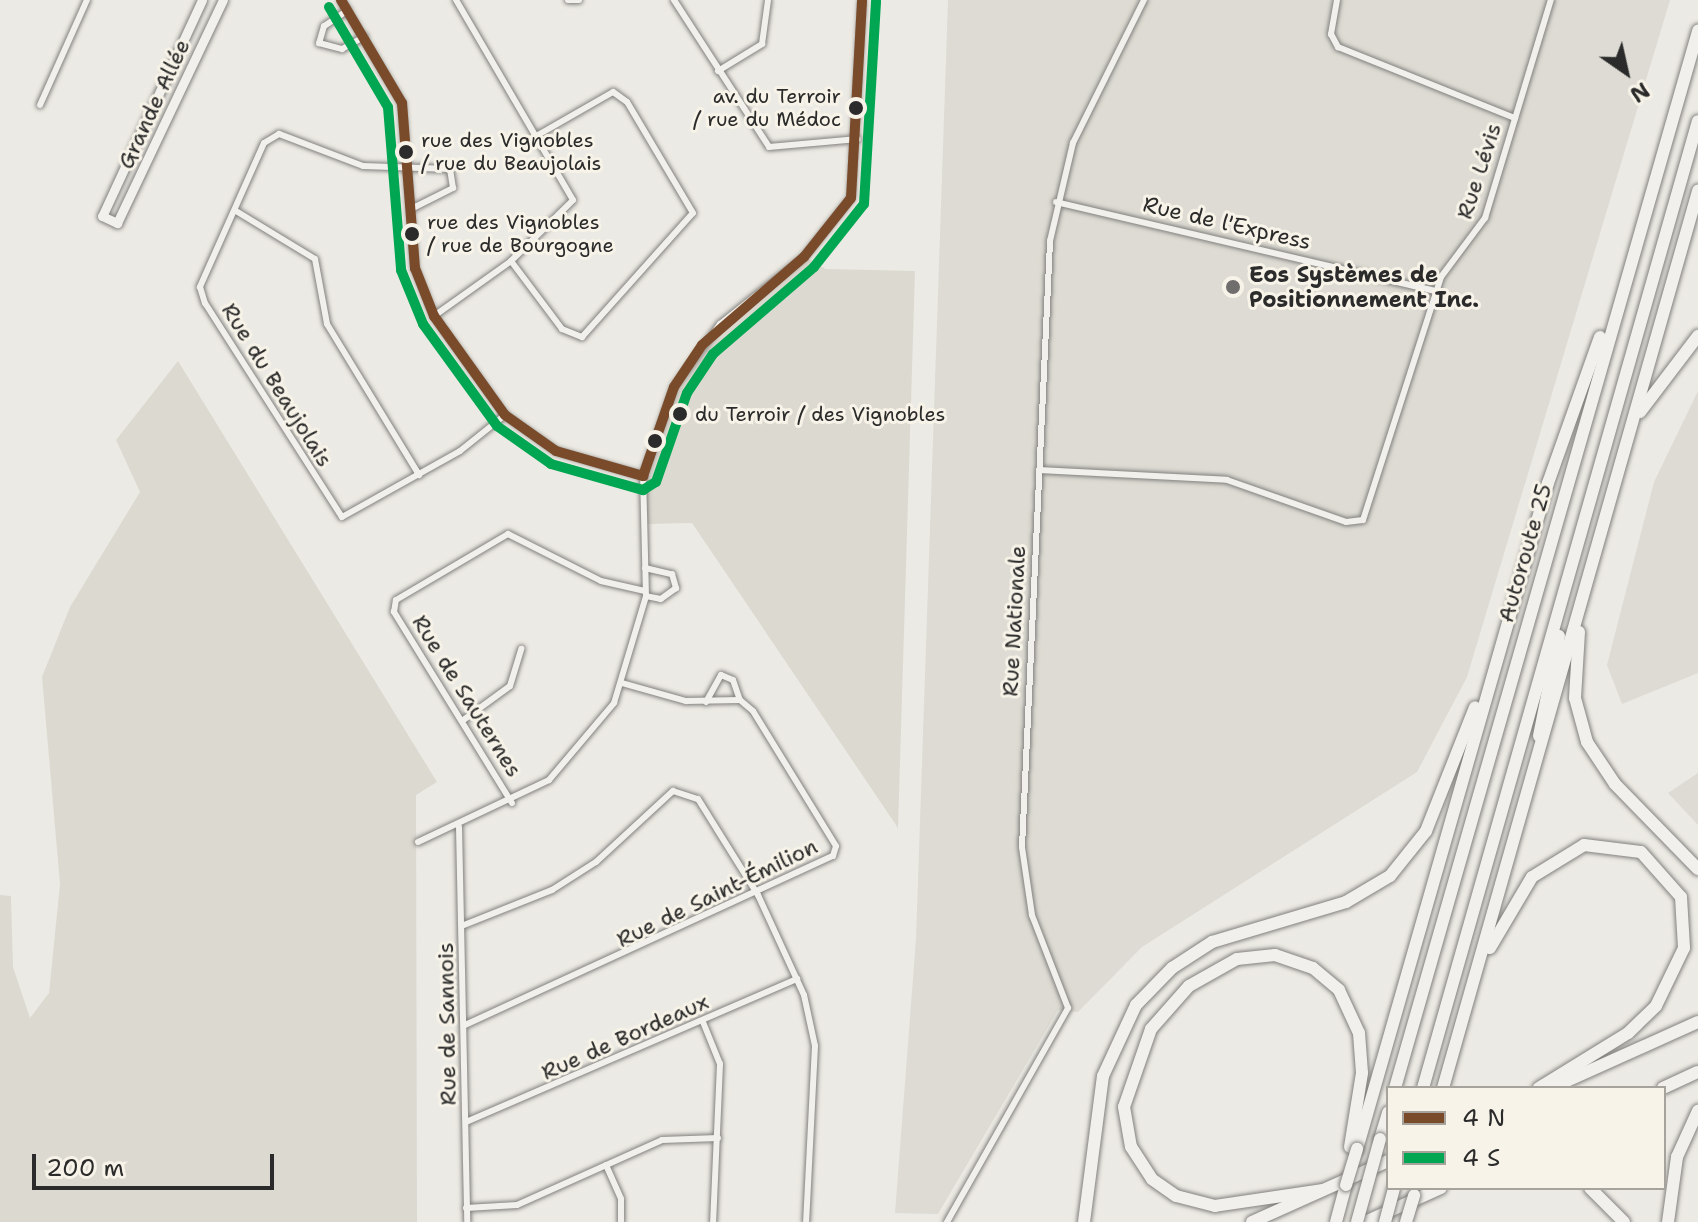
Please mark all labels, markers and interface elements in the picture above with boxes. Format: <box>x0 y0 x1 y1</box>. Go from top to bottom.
north arrow <box>1586 32 1666 112</box>
street label: Grande Allée <box>112 35 196 173</box>
text: N <box>1624 75 1655 109</box>
place label: av. du Terroir / rue du Médoc <box>693 84 841 131</box>
marker: av. du Terroir / rue du Médoc <box>848 100 864 116</box>
street label: Rue Lévis <box>1451 120 1507 222</box>
place label: rue des Vignobles / rue du Beaujolais <box>421 128 601 175</box>
marker: rue des Vignobles / rue du Beaujolais <box>398 144 414 160</box>
street label: Rue de l'Express <box>1140 191 1314 255</box>
place label: rue des Vignobles / rue de Bourgogne <box>427 210 614 257</box>
marker: rue des Vignobles / rue de Bourgogne <box>404 226 420 242</box>
place label: Eos Systèmes de Positionnement Inc. <box>1249 261 1479 312</box>
marker: Eos Systèmes de Positionnement Inc. <box>1224 278 1242 296</box>
street label: Rue du Beaujolais <box>216 298 338 472</box>
place label: du Terroir / des Vignobles <box>695 402 945 426</box>
marker: du Terroir / des Vignobles <box>672 406 688 422</box>
unlabelled marker <box>647 433 663 449</box>
street label: Autoroute 25 <box>1493 481 1557 625</box>
street label: Rue Nationale <box>997 545 1031 697</box>
street label: Rue de Sauternes <box>407 610 527 782</box>
street label: Rue de Saint-Émilion <box>612 833 822 953</box>
street label: Rue de Sannois <box>432 942 462 1106</box>
street label: Rue de Bordeaux <box>537 988 713 1086</box>
legend <box>1386 1086 1666 1190</box>
text: 4 N <box>1462 1102 1505 1134</box>
scale bar <box>36 1138 278 1188</box>
text: 4 S <box>1462 1142 1500 1174</box>
text: 200 m <box>46 1152 124 1184</box>

